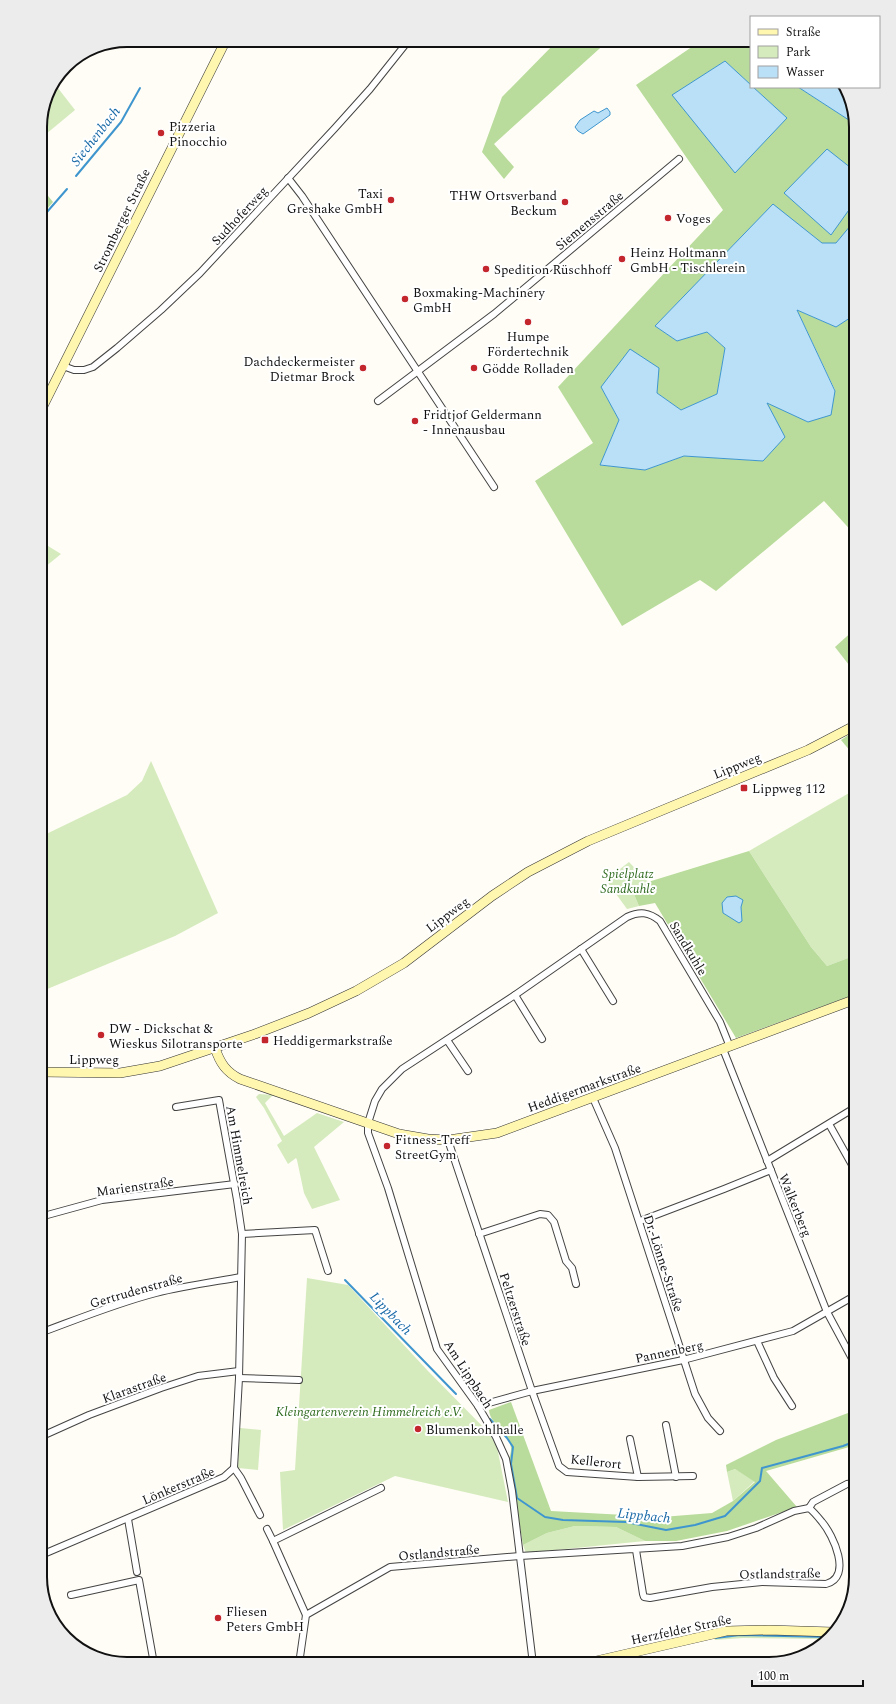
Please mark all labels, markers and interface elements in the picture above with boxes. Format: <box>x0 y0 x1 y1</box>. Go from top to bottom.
legend <box>750 16 880 88</box>
text: Straße <box>786 23 821 42</box>
text: Park <box>786 43 811 62</box>
text: Wasser <box>786 63 824 82</box>
water label: Siechenbach <box>65 102 125 171</box>
place label: Pizzeria Pinocchio <box>169 117 227 152</box>
marker: Pizzeria Pinocchio <box>156 128 166 138</box>
street label: Stromberger Straße <box>88 165 156 276</box>
street label: Sudhoferweg <box>207 181 273 250</box>
place label: Taxi Greshake GmbH <box>287 184 383 219</box>
place label: THW Ortsverband Beckum <box>450 186 557 221</box>
street label: Siemensstraße <box>551 186 628 255</box>
marker: Taxi Greshake GmbH <box>386 195 396 205</box>
marker: THW Ortsverband Beckum <box>560 197 570 207</box>
place label: Voges <box>676 209 711 229</box>
marker: Voges <box>663 213 673 223</box>
place label: Heinz Holtmann GmbH - Tischlerein <box>630 243 746 278</box>
marker: Heinz Holtmann GmbH - Tischlerein <box>617 254 627 264</box>
place label: Spedition Rüschhoff <box>494 260 612 280</box>
marker: Spedition Rüschhoff <box>481 264 491 274</box>
place label: Boxmaking-Machinery GmbH <box>413 283 545 318</box>
marker: Boxmaking-Machinery GmbH <box>400 294 410 304</box>
marker: Humpe Fördertechnik <box>523 317 533 327</box>
place label: Humpe Fördertechnik <box>487 327 569 362</box>
place label: Dachdeckermeister Dietmar Brock <box>243 352 355 387</box>
place label: Gödde Rolladen <box>482 359 574 379</box>
marker: Dachdeckermeister Dietmar Brock <box>358 363 368 373</box>
marker: Gödde Rolladen <box>469 363 479 373</box>
place label: Fridtjof Geldermann - Innenausbau <box>423 405 542 440</box>
marker: Fridtjof Geldermann - Innenausbau <box>410 416 420 426</box>
street label: Lippweg <box>710 747 764 785</box>
place label: Lippweg 112 <box>752 779 825 799</box>
marker: Lippweg 112 <box>739 783 749 793</box>
park label: Spielplatz Sandkuhle <box>601 864 656 899</box>
street label: Lippweg <box>422 892 474 938</box>
street label: Sandkuhle <box>664 917 712 980</box>
place label: DW - Dickschat & Wieskus Silotransporte <box>109 1019 243 1054</box>
marker: DW - Dickschat & Wieskus Silotransporte <box>96 1030 106 1040</box>
place label: Heddigermarkstraße <box>273 1031 392 1051</box>
marker: Heddigermarkstraße <box>260 1035 270 1045</box>
street label: Lippweg <box>69 1050 119 1070</box>
street label: Heddigermarkstraße <box>525 1058 644 1118</box>
street label: Am Himmelreich <box>220 1104 258 1207</box>
place label: Fitness-Treff StreetGym <box>395 1130 471 1165</box>
marker: Fitness-Treff StreetGym <box>382 1141 392 1151</box>
street label: Walkerberg <box>773 1171 817 1240</box>
street label: Marienstraße <box>95 1172 175 1202</box>
street label: Dr.-Lönne-Straße <box>638 1212 688 1314</box>
street label: Gertrudenstraße <box>87 1268 185 1314</box>
street label: Peltzerstraße <box>494 1270 536 1349</box>
water label: Lippbach <box>365 1287 417 1340</box>
street label: Pannenberg <box>633 1335 705 1369</box>
street label: Am Lippbach <box>438 1336 498 1413</box>
street label: Klarastraße <box>99 1367 169 1409</box>
park label: Kleingartenverein Himmelreich e.V. <box>276 1402 462 1422</box>
place label: Blumenkohlhalle <box>426 1420 524 1440</box>
marker: Blumenkohlhalle <box>413 1424 423 1434</box>
street label: Kellerort <box>569 1449 623 1475</box>
street label: Lönkerstraße <box>139 1462 218 1510</box>
water label: Lippbach <box>616 1502 672 1529</box>
street label: Ostlandstraße <box>398 1539 481 1567</box>
street label: Ostlandstraße <box>739 1563 821 1585</box>
place label: Fliesen Peters GmbH <box>226 1602 304 1637</box>
street label: Herzfelder Straße <box>629 1610 733 1650</box>
marker: Fliesen Peters GmbH <box>213 1613 223 1623</box>
scale bar <box>752 1662 863 1688</box>
text: 100 m <box>758 1667 789 1686</box>

